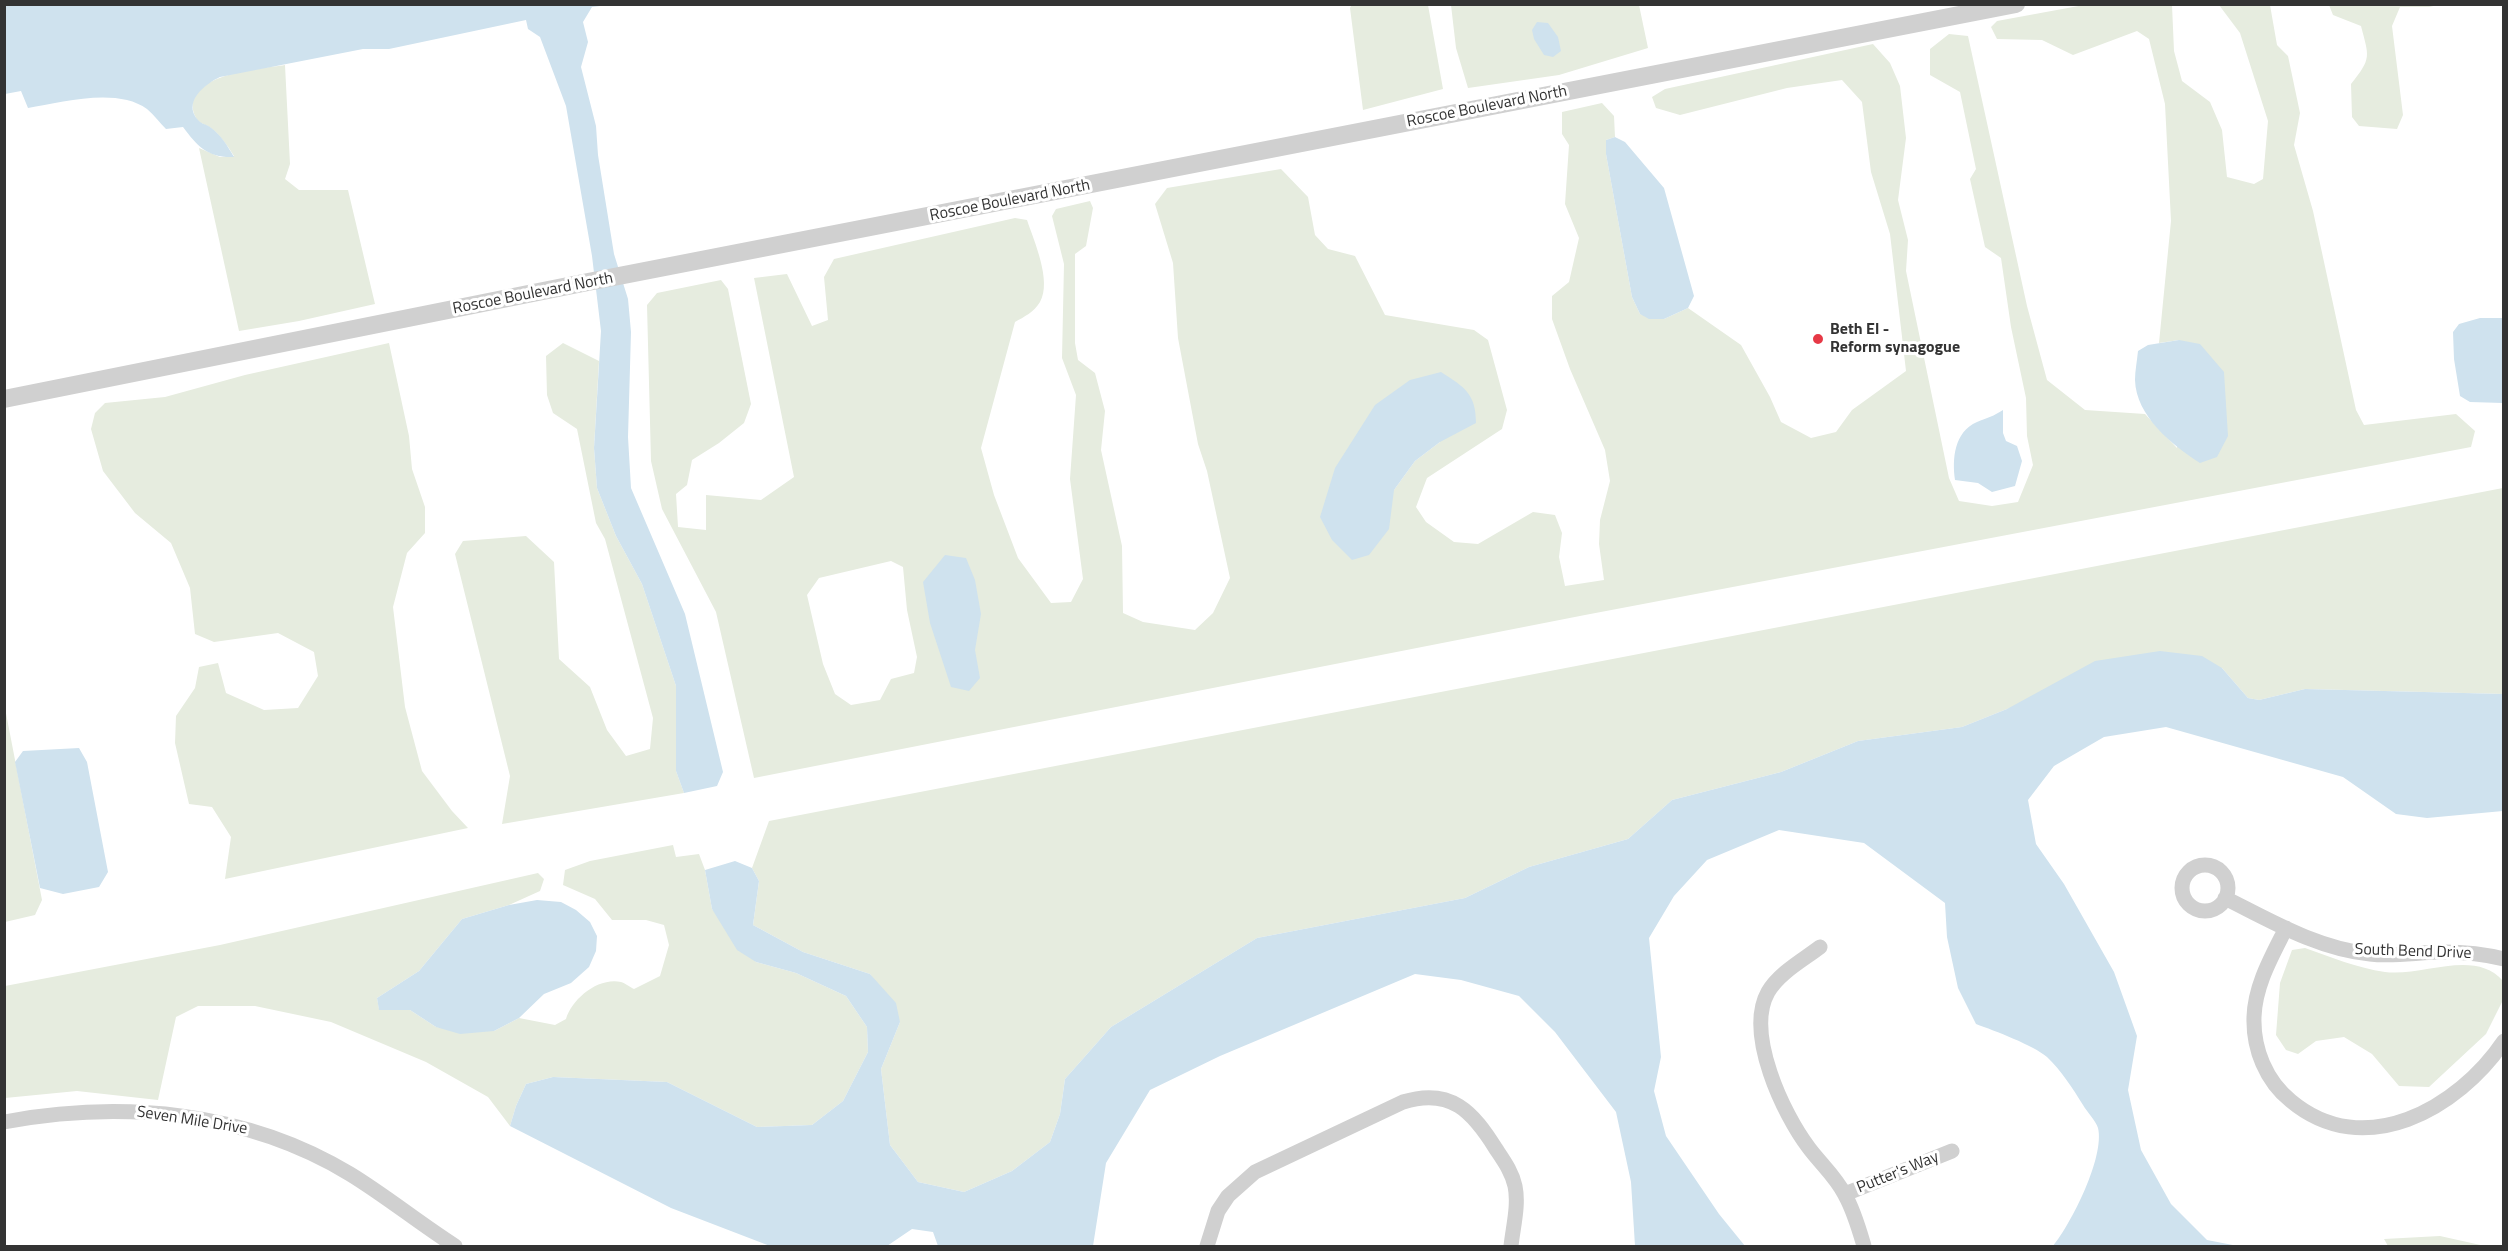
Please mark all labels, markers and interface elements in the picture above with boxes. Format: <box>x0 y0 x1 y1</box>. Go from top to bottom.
street label: Roscoe Boulevard North <box>1405 82 1569 132</box>
street label: Roscoe Boulevard North <box>928 176 1092 226</box>
street label: Roscoe Boulevard North <box>451 269 615 319</box>
place label: Beth El - Reform synagogue <box>1830 320 1960 358</box>
marker: Beth El - Reform synagogue <box>1811 332 1825 346</box>
street label: South Bend Drive <box>2354 940 2472 964</box>
street label: Seven Mile Drive <box>135 1103 249 1139</box>
street label: Putter's Way <box>1854 1148 1942 1198</box>

